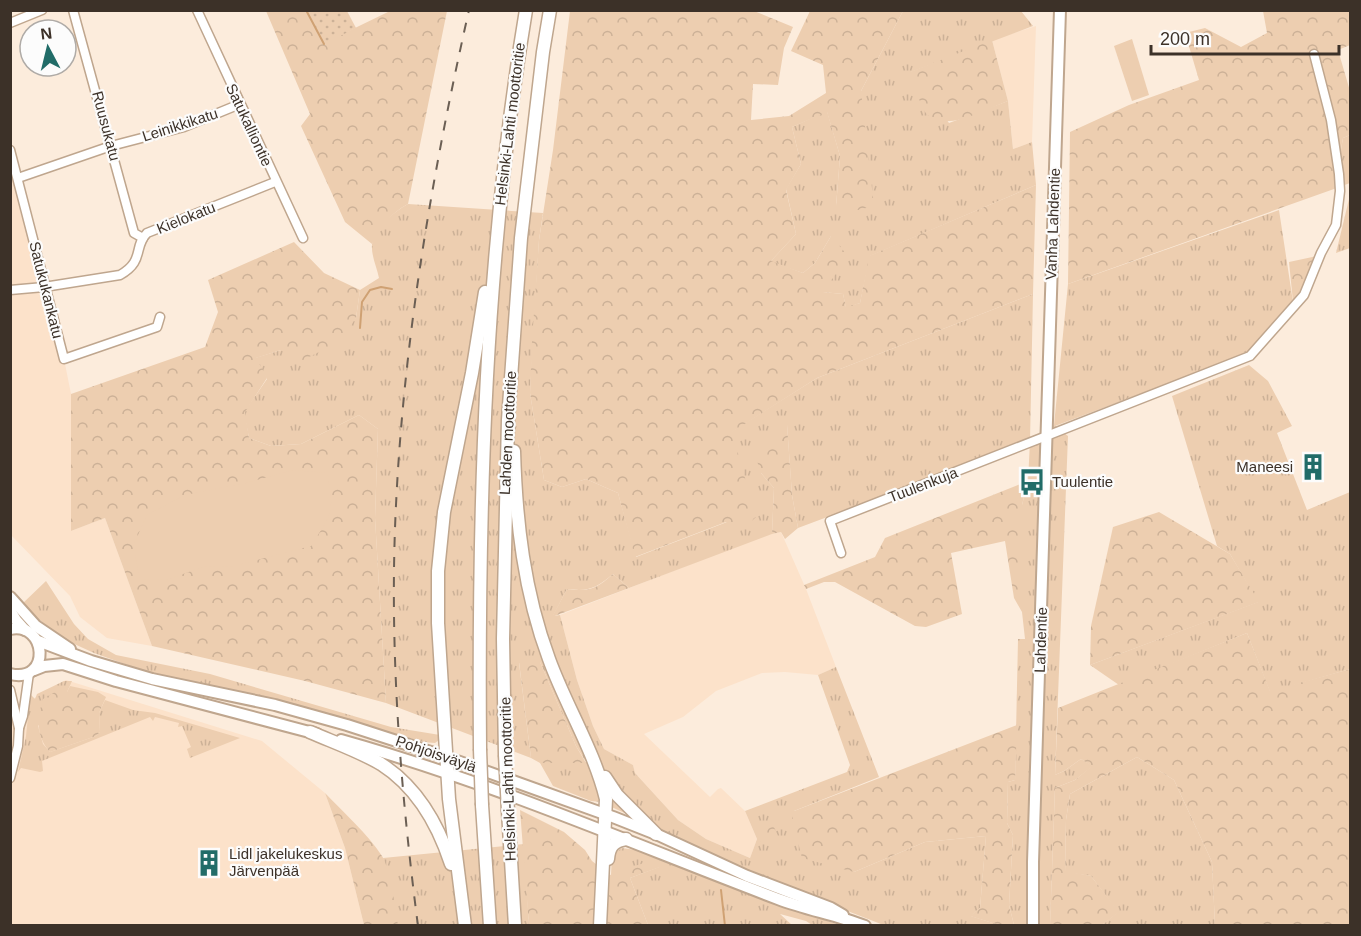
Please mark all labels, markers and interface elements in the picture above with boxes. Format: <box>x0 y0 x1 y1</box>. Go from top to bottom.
north arrow <box>18 18 78 78</box>
scale bar <box>1151 18 1338 56</box>
text: N <box>39 24 53 43</box>
text: 200 m <box>1160 29 1210 49</box>
street label: Helsinki-Lahti moottoritie <box>491 41 528 206</box>
street label: Satukalliontie <box>223 81 276 169</box>
street label: Ruusukatu <box>89 89 124 163</box>
street label: Leinikkikatu <box>140 104 220 145</box>
street label: Vanha Lahdentie <box>1042 168 1063 280</box>
street label: Kielokatu <box>154 198 218 237</box>
street label: Satukukankatu <box>26 240 67 340</box>
street label: Lahden moottoritie <box>496 370 519 495</box>
building icon: Maneesi <box>1298 452 1328 482</box>
place label: Maneesi <box>1236 458 1293 475</box>
street label: Tuulenkuja <box>886 463 960 506</box>
bus stop icon: Tuulentie <box>1017 467 1047 497</box>
place label: Tuulentie <box>1052 473 1113 490</box>
street label: Lahdentie <box>1031 607 1050 673</box>
street label: Helsinki-Lahti moottoritie <box>496 697 519 861</box>
street label: Pohjoisväylä <box>394 732 479 775</box>
place label: Lidl jakelukeskus Järvenpää <box>229 845 342 879</box>
building icon: Lidl jakelukeskus Järvenpää <box>194 848 224 878</box>

